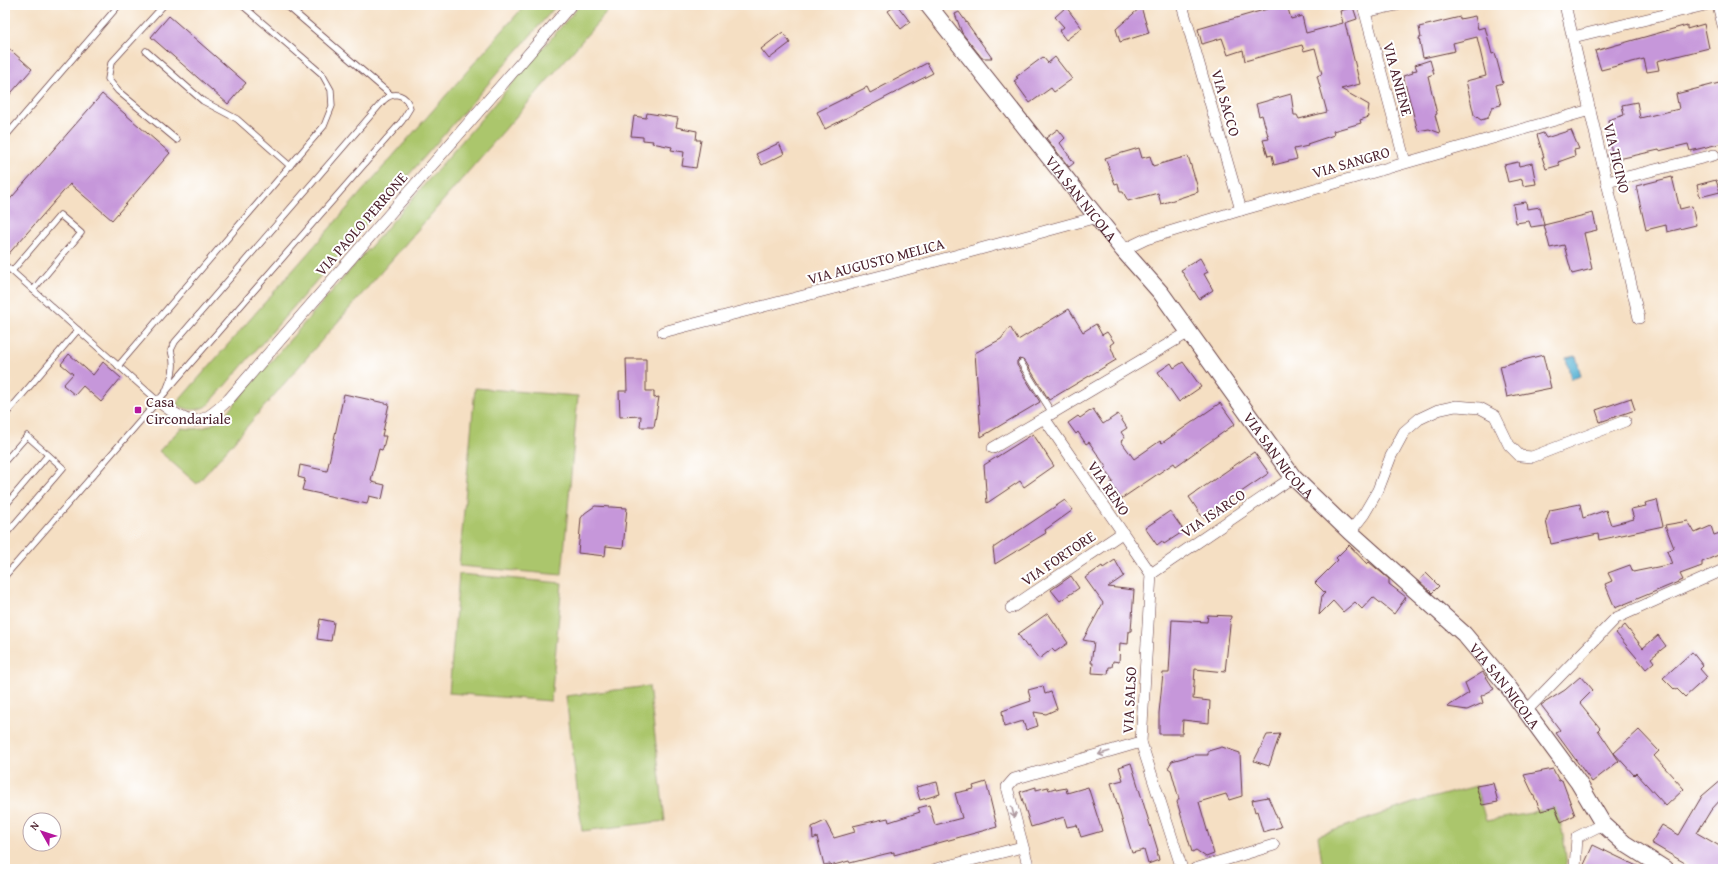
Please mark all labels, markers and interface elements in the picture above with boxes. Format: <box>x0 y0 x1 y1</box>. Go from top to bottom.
street label: VIA ANIENE <box>1378 40 1418 118</box>
street label: VIA SACCO <box>1206 67 1246 139</box>
street label: VIA TICINO <box>1599 121 1635 195</box>
street label: VIA SANGRO <box>1310 141 1392 183</box>
street label: VIA SAN NICOLA <box>1041 151 1123 246</box>
street label: VIA PAOLO PERRONE <box>310 167 412 280</box>
street label: VIA AUGUSTO MELICA <box>805 233 947 289</box>
place label: Casa Circondariale <box>146 391 231 429</box>
marker: Casa Circondariale <box>133 405 143 415</box>
street label: VIA SAN NICOLA <box>1239 407 1319 503</box>
street label: VIA RENO <box>1083 456 1135 520</box>
street label: VIA ISARCO <box>1177 484 1249 542</box>
street label: VIA FORTORE <box>1017 525 1100 591</box>
street label: VIA SAN NICOLA <box>1465 638 1546 733</box>
street label: VIA SALSO <box>1117 666 1141 734</box>
one-way arrow <box>1097 750 1110 757</box>
one-way arrow <box>1010 805 1017 818</box>
north arrow <box>22 812 62 852</box>
text: N <box>26 817 43 834</box>

